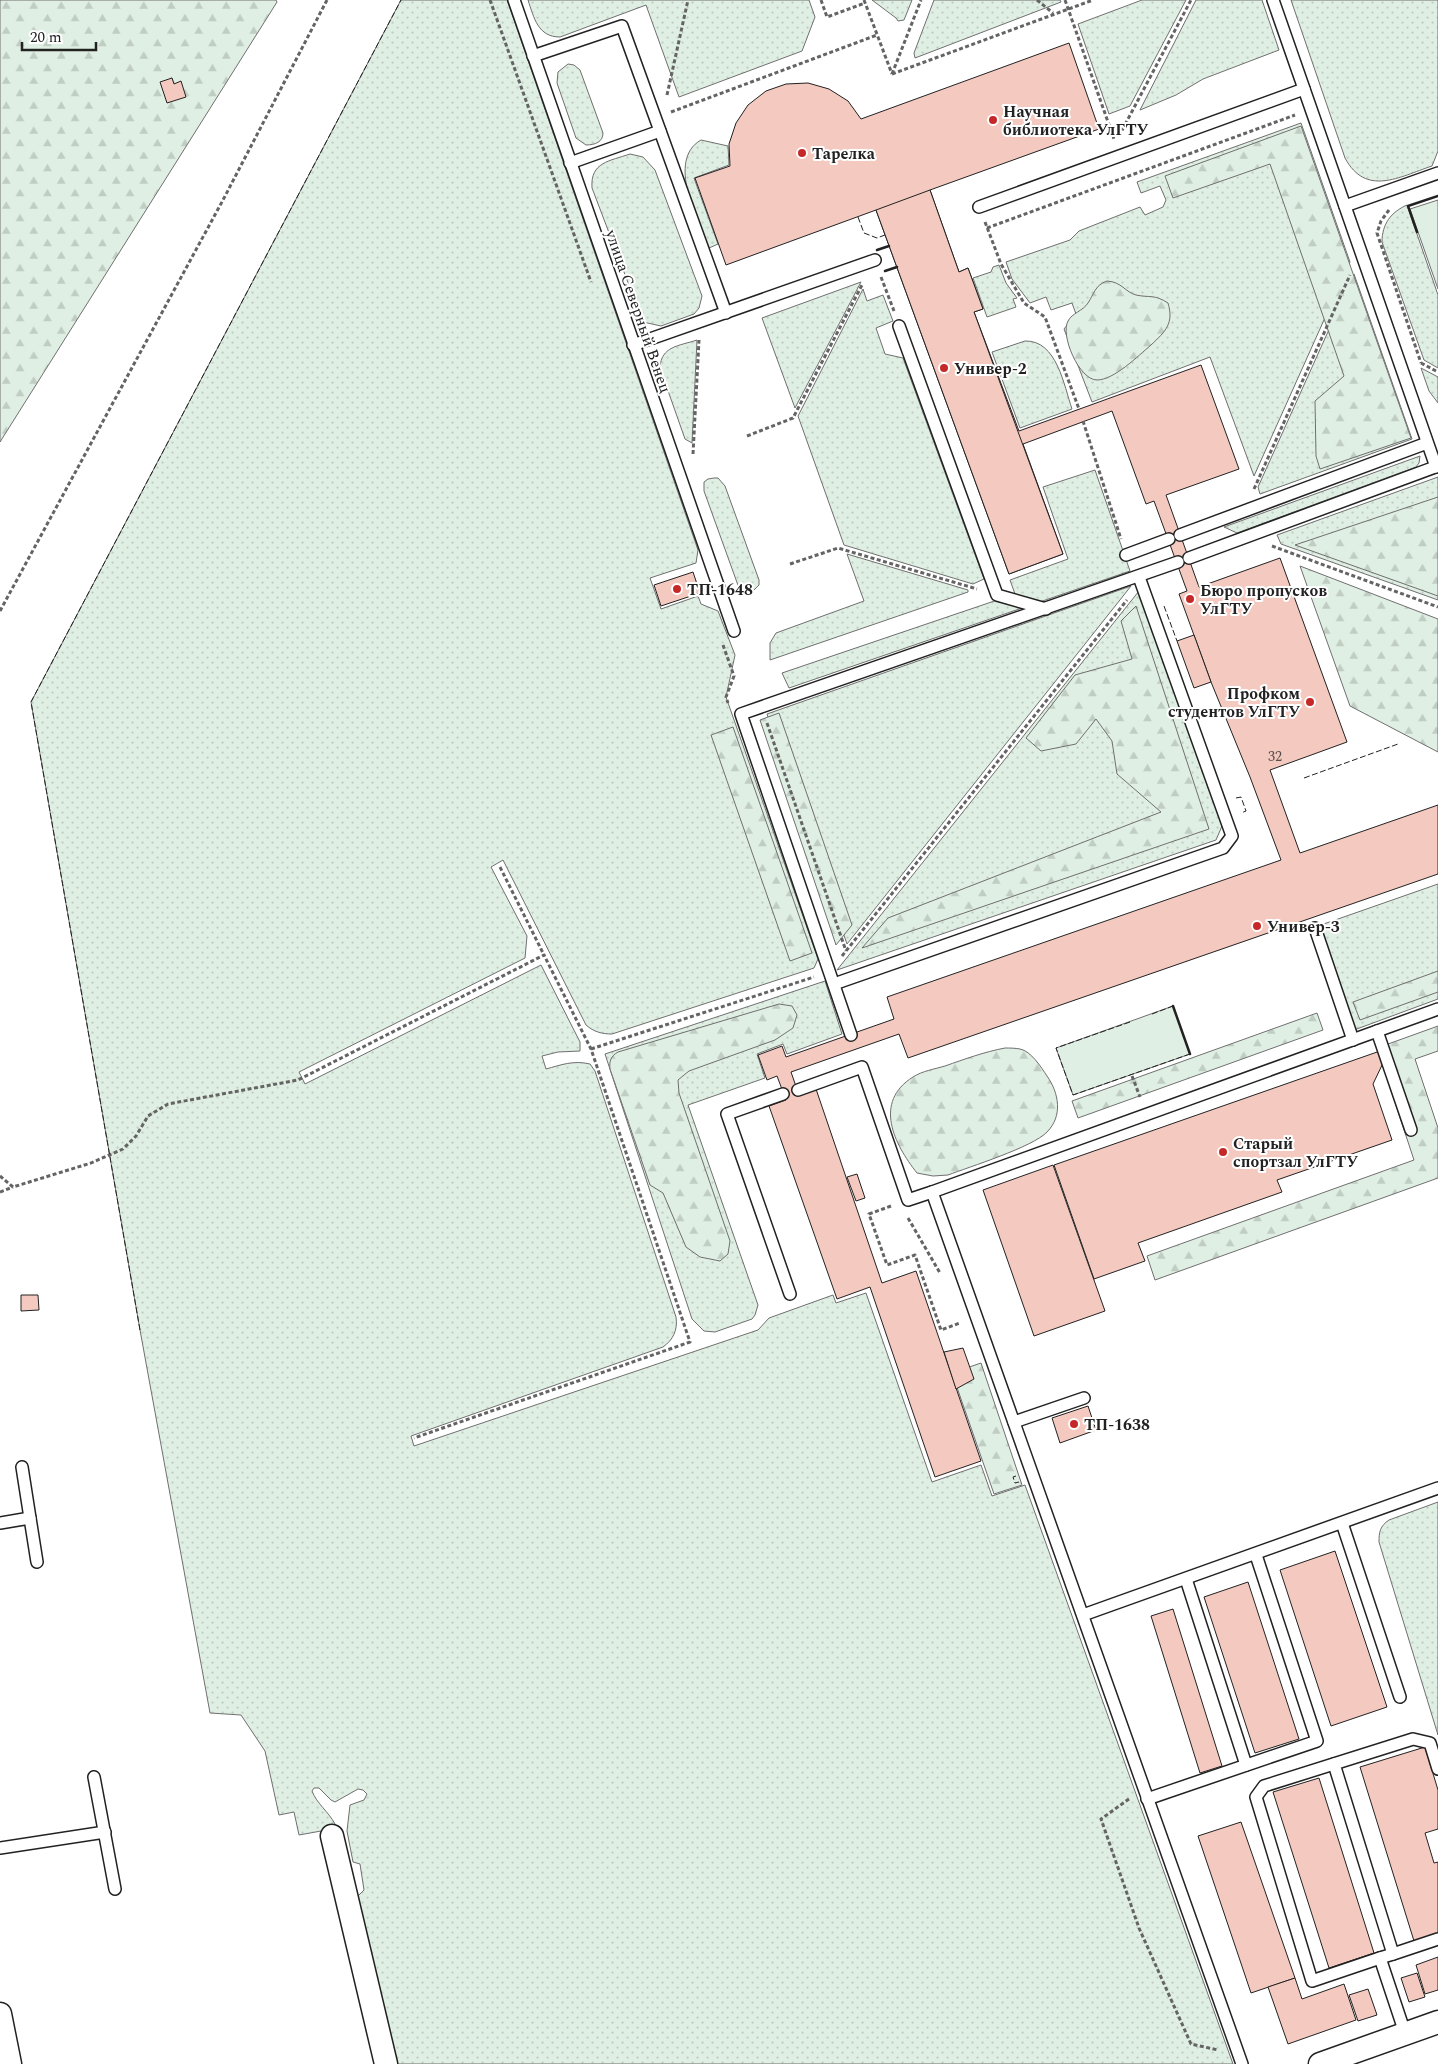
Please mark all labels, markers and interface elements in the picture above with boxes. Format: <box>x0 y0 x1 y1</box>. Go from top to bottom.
scale bar <box>22 20 96 52</box>
text: 20 m <box>30 26 62 49</box>
place label: Научная библиотека УлГТУ <box>1003 100 1149 142</box>
marker: Научная библиотека УлГТУ <box>987 114 999 126</box>
place label: Тарелка <box>812 142 876 166</box>
marker: Тарелка <box>796 147 808 159</box>
street label: улица Северный Венец <box>599 226 677 396</box>
place label: Универ-2 <box>954 357 1027 381</box>
marker: Универ-2 <box>938 362 950 374</box>
place label: ТП-1648 <box>687 578 753 602</box>
place label: Бюро пропусков УлГТУ <box>1200 579 1327 621</box>
marker: ТП-1648 <box>671 583 683 595</box>
marker: Бюро пропусков УлГТУ <box>1184 593 1196 605</box>
place label: Профком студентов УлГТУ <box>1168 682 1300 724</box>
marker: Профком студентов УлГТУ <box>1304 696 1316 708</box>
house number: 32 <box>1268 746 1282 767</box>
place label: Универ-3 <box>1267 915 1340 939</box>
marker: Универ-3 <box>1251 920 1263 932</box>
place label: Старый спортзал УлГТУ <box>1233 1132 1358 1174</box>
marker: Старый спортзал УлГТУ <box>1217 1146 1229 1158</box>
place label: ТП-1638 <box>1084 1413 1150 1437</box>
marker: ТП-1638 <box>1068 1418 1080 1430</box>

